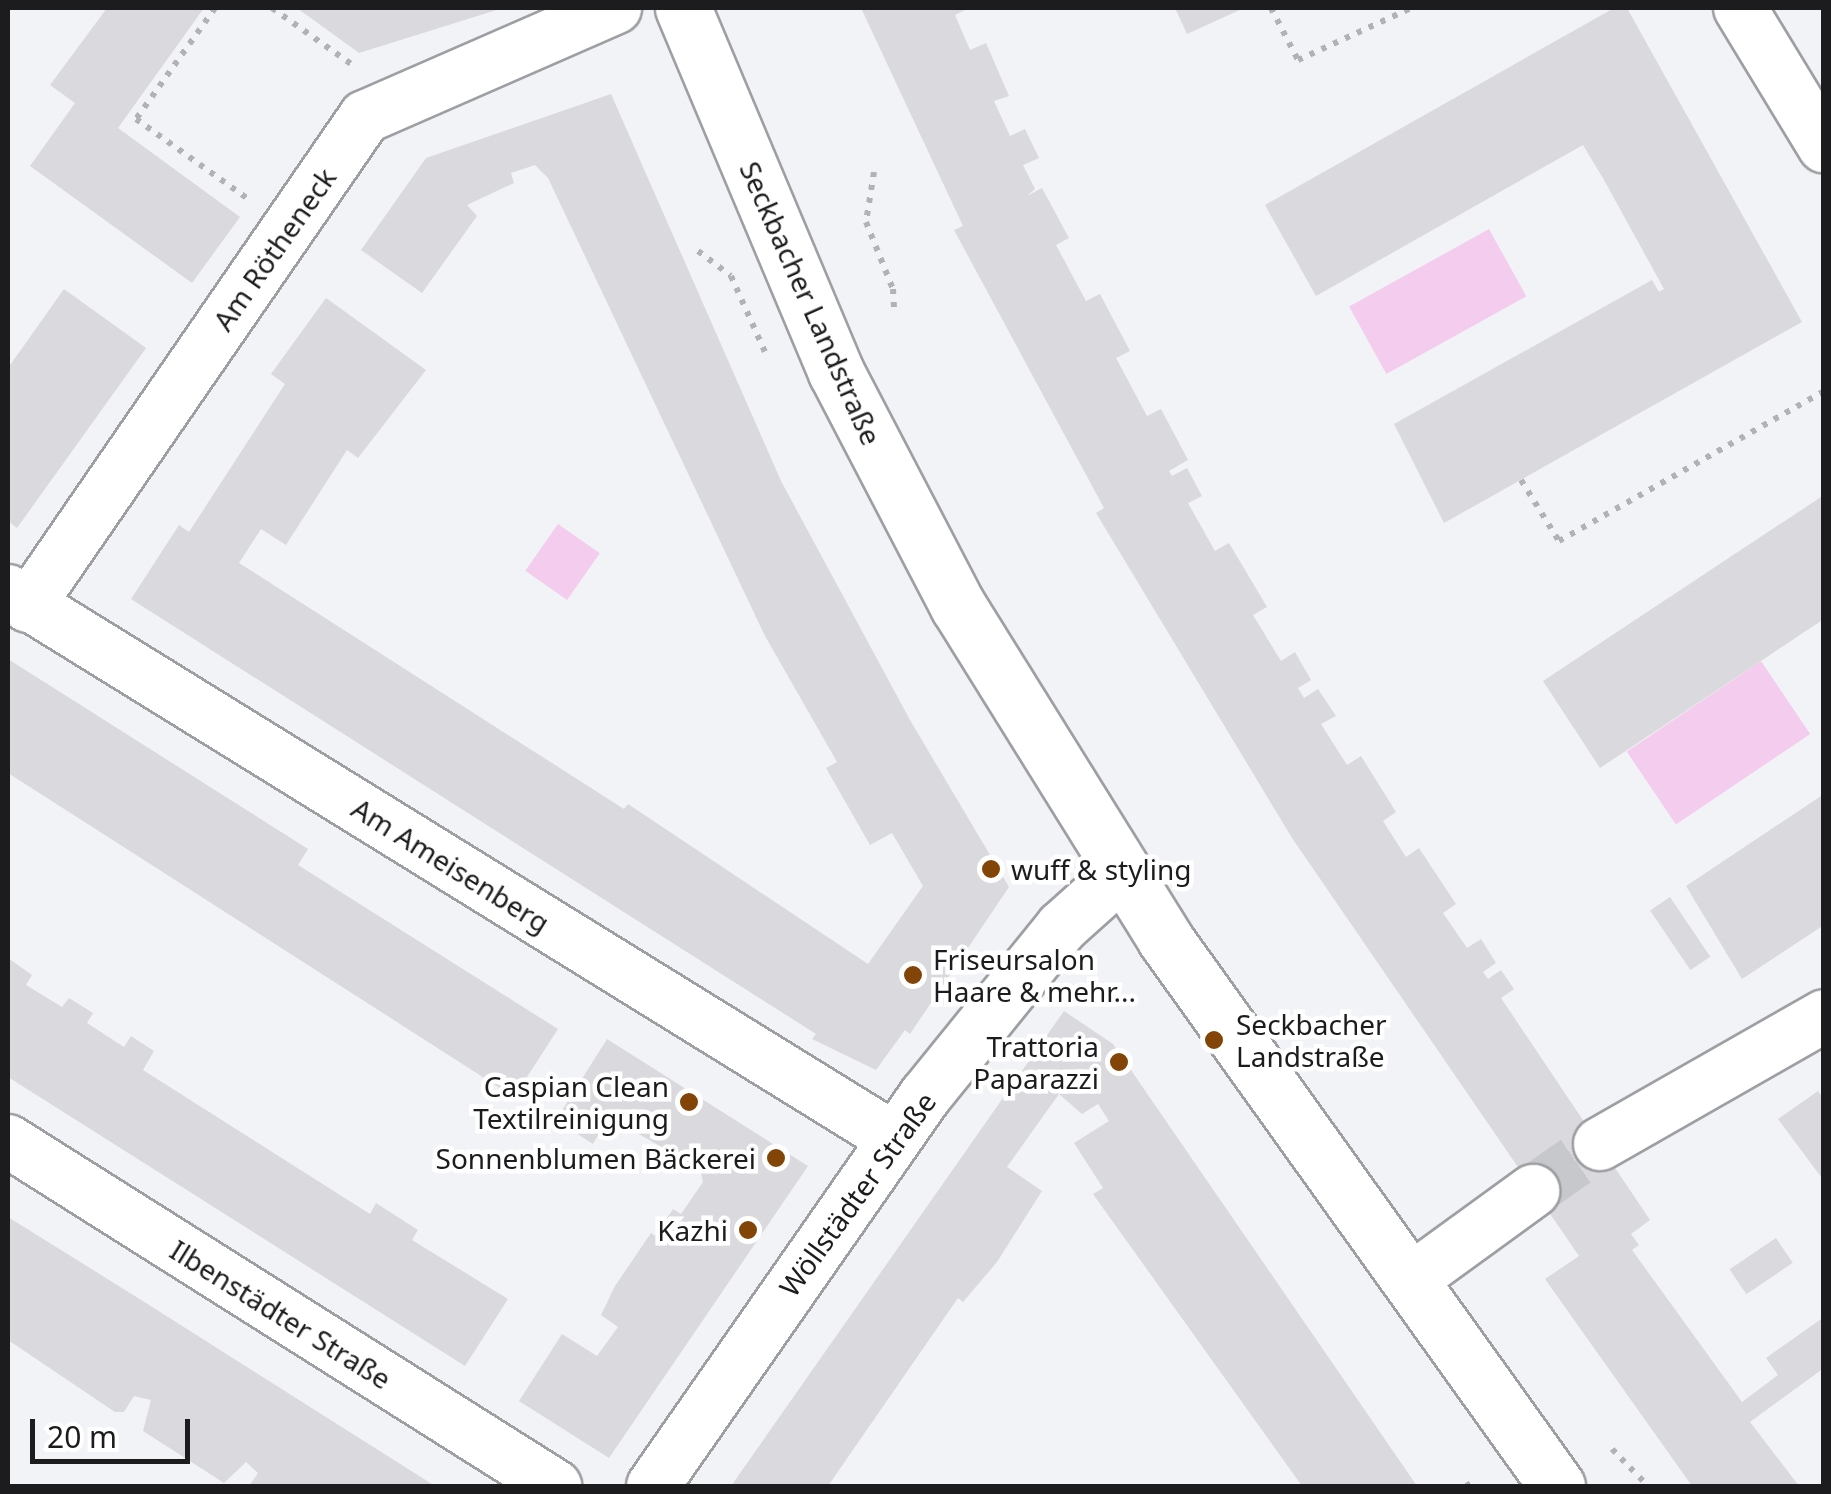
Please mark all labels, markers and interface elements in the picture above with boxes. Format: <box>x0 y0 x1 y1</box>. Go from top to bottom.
street label: Seckbacher Landstraße <box>733 156 889 450</box>
street label: Am Rötheneck <box>206 161 342 337</box>
street label: Am Ameisenberg <box>346 791 556 939</box>
place label: wuff & styling <box>1011 852 1191 886</box>
marker: wuff & styling <box>980 858 1002 880</box>
place label: Friseursalon Haare & mehr... <box>933 942 1136 1008</box>
marker: Friseursalon Haare & mehr... <box>902 964 924 986</box>
place label: Seckbacher Landstraße <box>1236 1007 1387 1073</box>
marker: Seckbacher Landstraße <box>1201 1027 1227 1053</box>
place label: Trattoria Paparazzi <box>973 1029 1099 1095</box>
marker: Trattoria Paparazzi <box>1108 1051 1130 1073</box>
place label: Caspian Clean Textilreinigung <box>473 1069 669 1135</box>
street label: Wöllstädter Straße <box>772 1086 942 1302</box>
marker: Caspian Clean Textilreinigung <box>678 1091 700 1113</box>
place label: Sonnenblumen Bäckerei <box>436 1141 756 1175</box>
marker: Sonnenblumen Bäckerei <box>765 1147 787 1169</box>
place label: Kazhi <box>657 1213 728 1247</box>
marker: Kazhi <box>737 1219 759 1241</box>
street label: Ilbenstädter Straße <box>164 1232 398 1396</box>
scale bar <box>35 1399 195 1461</box>
text: 20 m <box>47 1416 117 1457</box>

